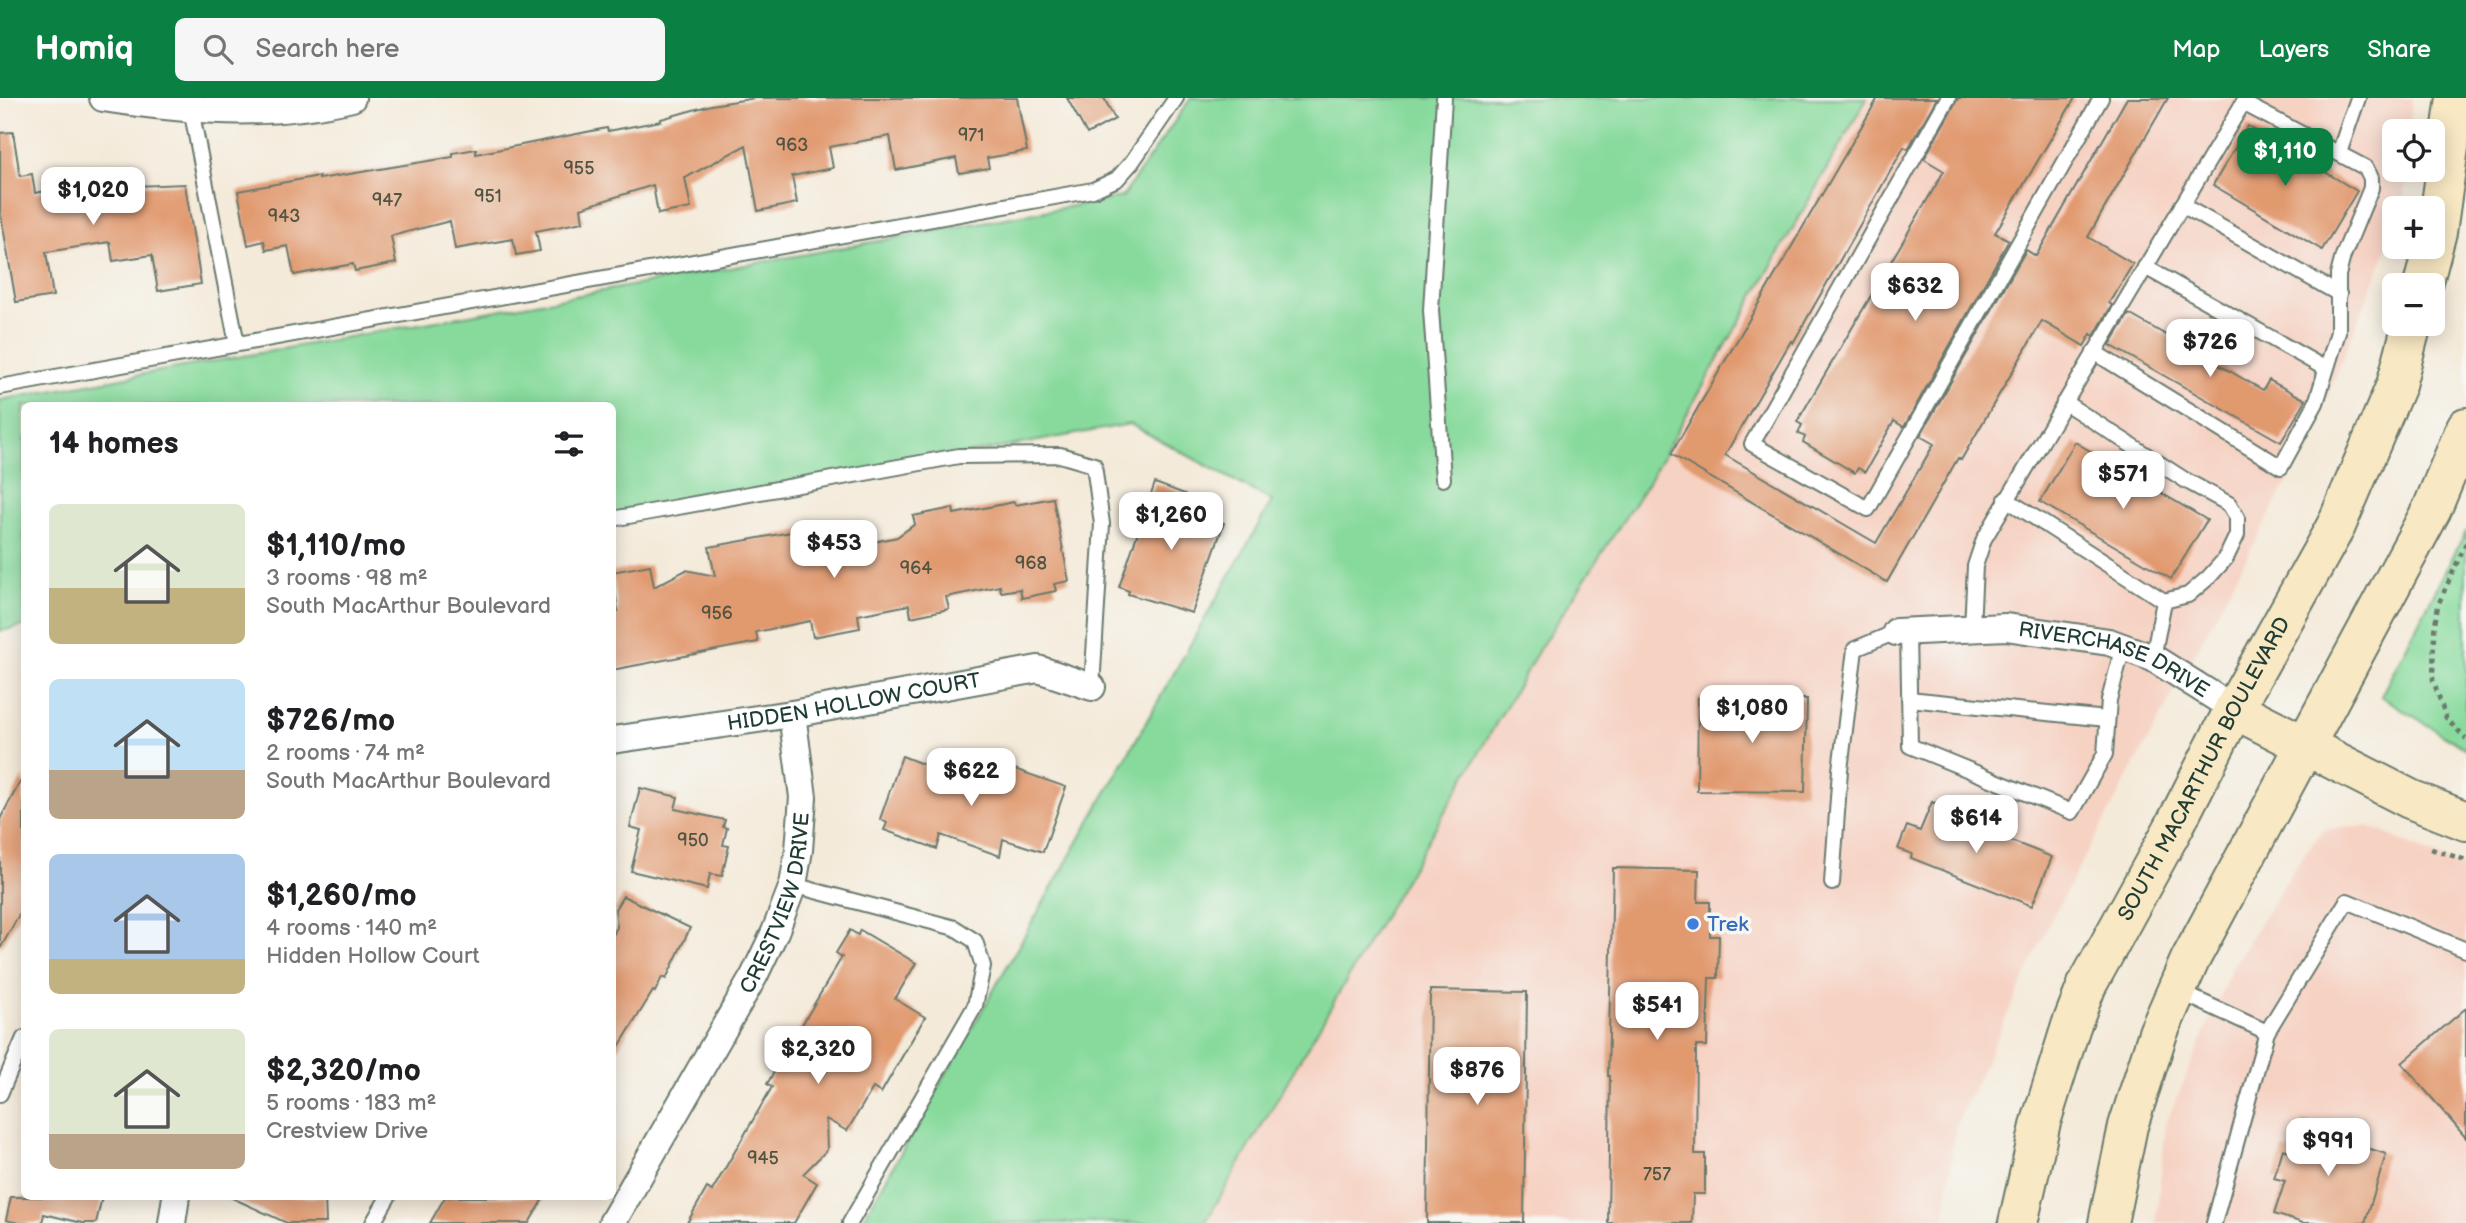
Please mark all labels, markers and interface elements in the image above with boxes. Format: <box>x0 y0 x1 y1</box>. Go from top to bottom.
search box <box>175 18 665 81</box>
text: Homiq <box>35 29 133 69</box>
icon: search <box>199 30 237 68</box>
text: Search here <box>255 34 400 65</box>
text: Map <box>2172 35 2220 64</box>
text: Layers <box>2258 35 2329 64</box>
text: Share <box>2367 35 2431 64</box>
map controls <box>2382 119 2445 336</box>
button: locate <box>2382 119 2445 182</box>
house number: 971 <box>958 125 984 146</box>
pin: $1,110 <box>2228 129 2342 188</box>
house number: 963 <box>776 135 808 156</box>
text: $1,110 <box>2253 137 2317 165</box>
house number: 955 <box>563 158 595 179</box>
pin: $1,020 <box>36 167 150 227</box>
text: $1,020 <box>57 176 129 204</box>
house number: 951 <box>474 186 502 207</box>
house number: 947 <box>372 190 402 211</box>
button: + <box>2382 196 2445 259</box>
house number: 943 <box>268 206 300 227</box>
pin: $632 <box>1874 264 1956 323</box>
text: $632 <box>1887 272 1943 300</box>
button: − <box>2382 273 2445 336</box>
pin: $726 <box>2169 320 2251 379</box>
text: $726 <box>2182 328 2238 356</box>
icon: filters <box>550 425 588 463</box>
text: 14 homes <box>49 426 178 462</box>
pin: $571 <box>2082 452 2164 511</box>
text: $571 <box>2098 460 2148 488</box>
pin: $1,260 <box>1114 492 1228 552</box>
text: $1,260 <box>1135 501 1207 529</box>
pin: $453 <box>793 520 875 580</box>
text: $1,110/mo <box>266 528 406 564</box>
text: $453 <box>806 529 862 557</box>
icon: home <box>105 532 189 616</box>
house number: 968 <box>1015 553 1047 574</box>
house number: 964 <box>900 558 932 579</box>
text: 3 rooms · 98 m² <box>266 564 428 592</box>
text: South MacArthur Boulevard <box>266 592 551 620</box>
house number: 956 <box>701 603 733 624</box>
street label: SOUTH MACARTHUR BOULEVARD <box>2112 612 2295 925</box>
street label: RIVERCHASE DRIVE <box>2017 616 2214 703</box>
street label: HIDDEN HOLLOW COURT <box>726 667 983 736</box>
pin: $1,080 <box>1695 686 1809 745</box>
text: $1,080 <box>1716 694 1788 722</box>
text: $726/mo <box>266 703 395 739</box>
icon: home <box>105 707 189 791</box>
text: 2 rooms · 74 m² <box>266 739 425 767</box>
pin: $622 <box>930 748 1012 808</box>
text: $622 <box>943 757 999 785</box>
text: South MacArthur Boulevard <box>266 767 551 795</box>
pin: $614 <box>1935 796 2017 855</box>
text: $614 <box>1950 804 2002 832</box>
street label: CRESTVIEW DRIVE <box>734 811 814 998</box>
house number: 950 <box>677 830 709 851</box>
text: $1,260/mo <box>266 878 417 914</box>
icon: home <box>105 882 189 966</box>
place label: Trek <box>1707 912 1749 937</box>
text: 4 rooms · 140 m² <box>266 914 437 942</box>
marker: Trek <box>1685 916 1701 932</box>
text: Hidden Hollow Court <box>266 942 480 970</box>
pin: $541 <box>1616 982 1698 1042</box>
text: $541 <box>1631 991 1683 1019</box>
pin: $2,320 <box>761 1026 875 1086</box>
text: $2,320 <box>780 1035 856 1063</box>
pin: $876 <box>1436 1048 1518 1107</box>
text: $2,320/mo <box>266 1053 421 1089</box>
text: $876 <box>1449 1056 1505 1084</box>
icon: home <box>105 1057 189 1141</box>
text: 5 rooms · 183 m² <box>266 1089 436 1117</box>
text: Crestview Drive <box>266 1117 428 1145</box>
pin: $991 <box>2287 1118 2369 1178</box>
text: $991 <box>2302 1127 2354 1155</box>
house number: 945 <box>747 1148 779 1169</box>
house number: 757 <box>1643 1164 1671 1185</box>

